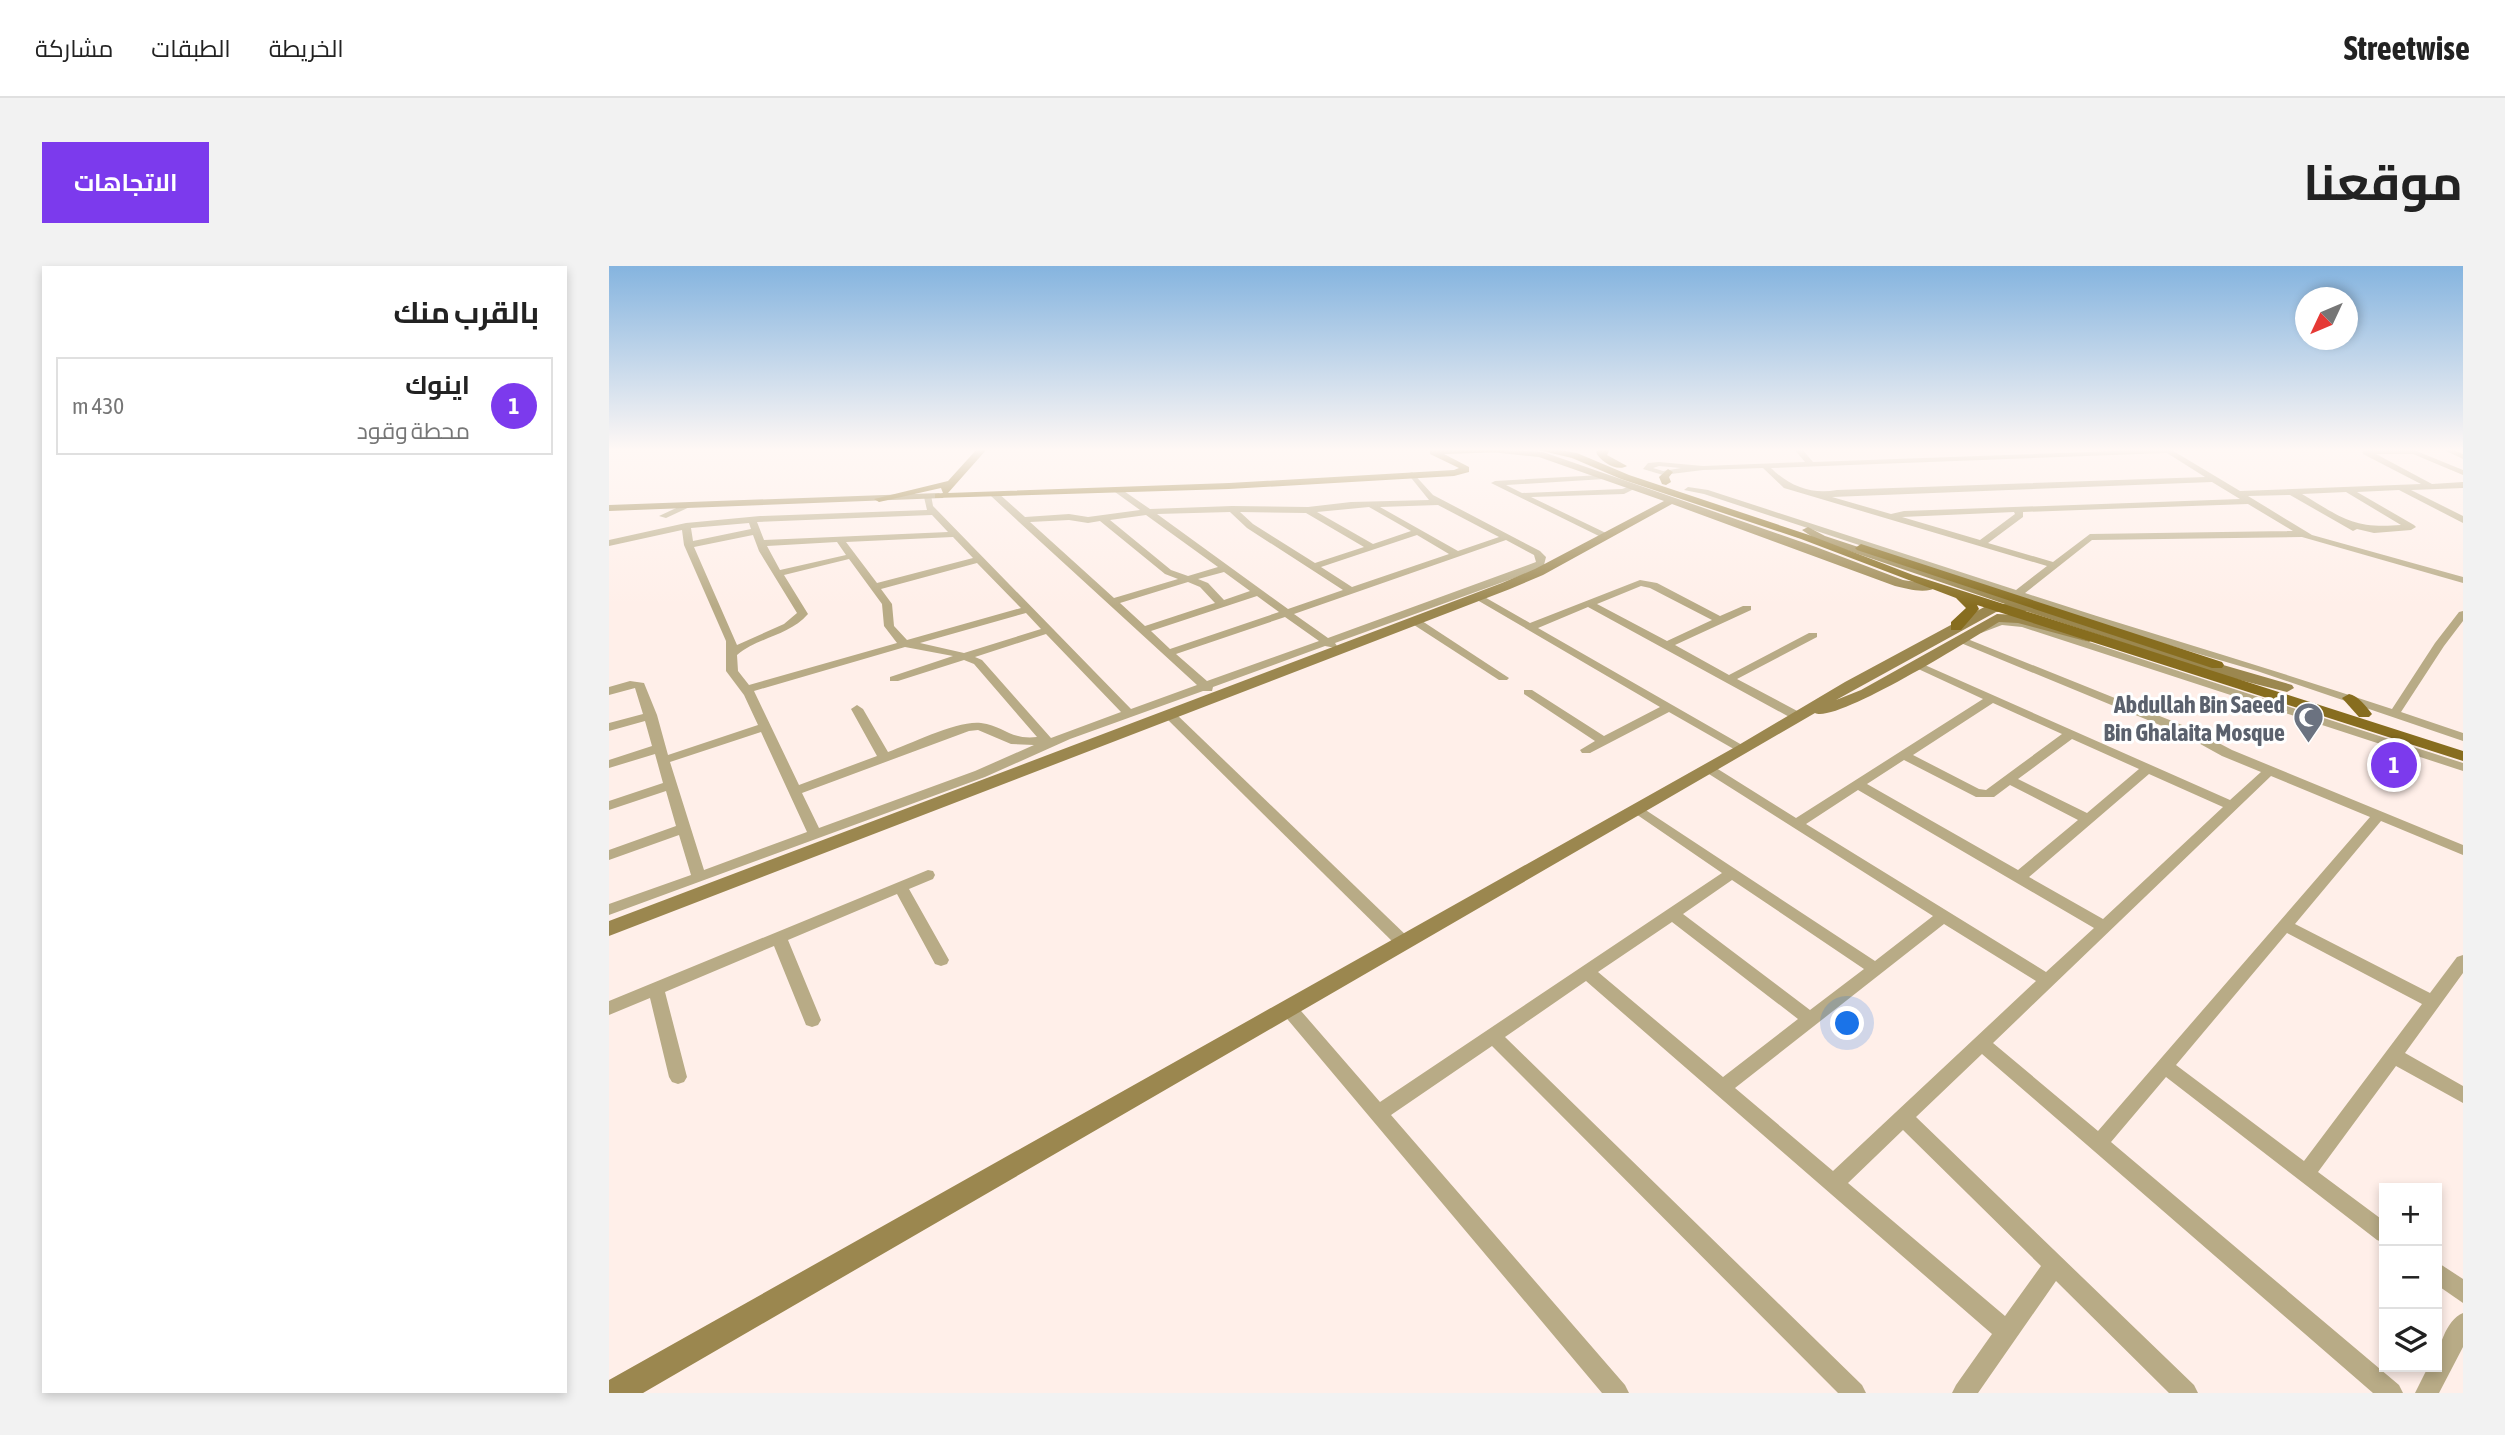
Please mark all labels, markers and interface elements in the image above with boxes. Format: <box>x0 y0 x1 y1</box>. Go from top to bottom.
text: Streetwise <box>2344 29 2470 67</box>
text: مشاركة <box>35 35 113 62</box>
text: الطبقات <box>151 35 231 62</box>
text: الخريطة <box>269 35 344 62</box>
button: الاتجاهات <box>42 142 209 223</box>
text: موقعنا <box>2303 154 2463 210</box>
north arrow <box>2295 287 2358 350</box>
text: بالقرب منك <box>393 295 539 329</box>
text: اينوك <box>405 370 470 400</box>
text: 430 m <box>72 393 124 419</box>
text: 1 <box>509 393 519 419</box>
text: محطة وقود <box>357 418 470 444</box>
place label: Abdullah Bin Saeed Bin Ghalaita Mosque <box>2104 691 2285 746</box>
mosque icon: Abdullah Bin Saeed Bin Ghalaita Mosque <box>2291 701 2325 745</box>
pin: 1 <box>2371 739 2417 791</box>
your location <box>1830 1006 1864 1040</box>
map controls <box>2379 1183 2442 1372</box>
button: + <box>2379 1183 2442 1246</box>
button: − <box>2379 1246 2442 1309</box>
button: layers <box>2379 1309 2442 1372</box>

